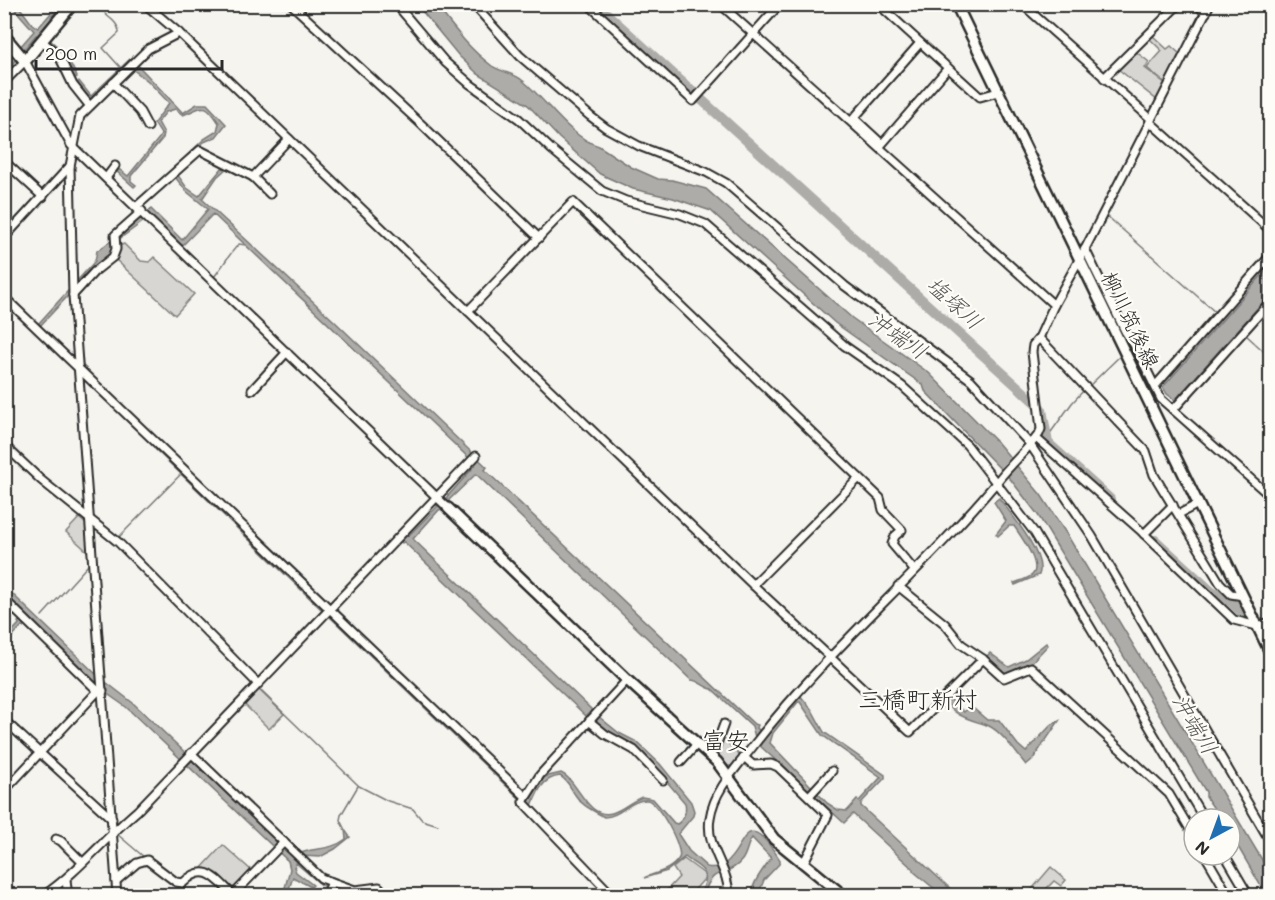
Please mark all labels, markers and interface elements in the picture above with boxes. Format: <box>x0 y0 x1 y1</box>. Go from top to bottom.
scale bar <box>36 33 222 71</box>
text: 200 m <box>45 41 97 65</box>
street label: 柳川筑後線 <box>1096 266 1166 372</box>
water label: 塩塚川 <box>921 270 990 335</box>
water label: 沖端川 <box>863 304 934 365</box>
district label: 三橋町新村 <box>858 683 978 714</box>
water label: 沖端川 <box>1166 688 1225 760</box>
district label: 富安 <box>702 724 750 755</box>
north arrow <box>1182 807 1242 867</box>
text: N <box>1190 837 1213 861</box>

